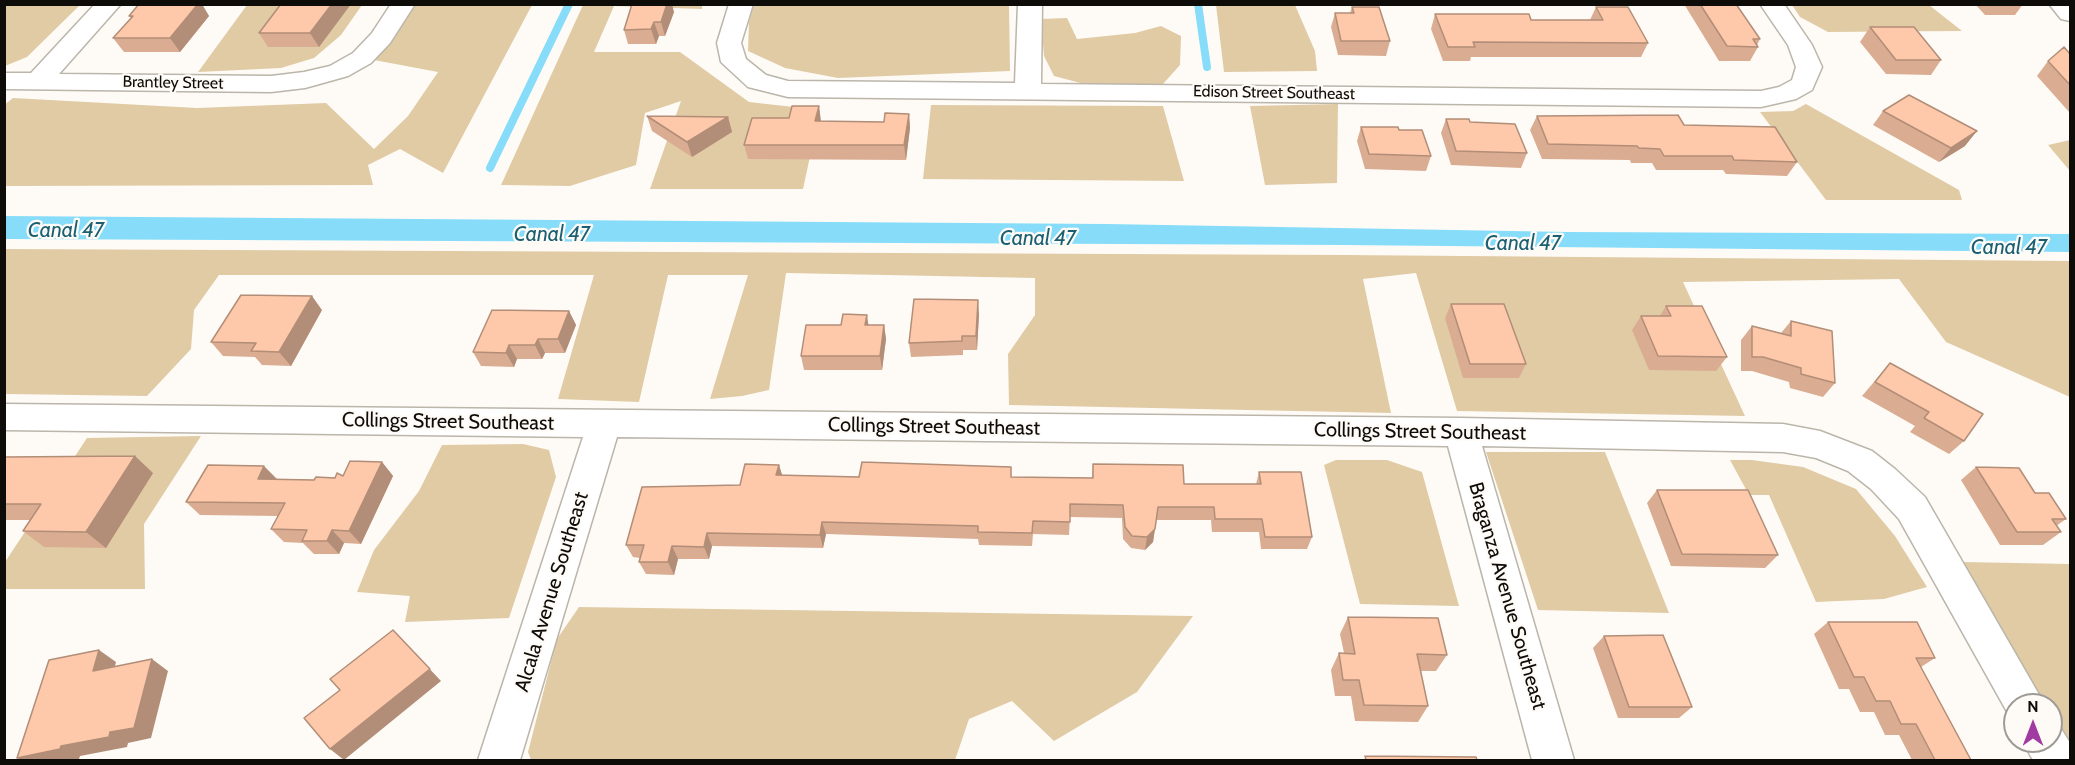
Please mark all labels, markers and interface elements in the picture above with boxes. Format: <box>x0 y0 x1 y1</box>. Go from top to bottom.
street label: Brantley Street <box>122 73 224 93</box>
street label: Edison Street Southeast <box>1193 82 1355 104</box>
water label: Canal 47 <box>28 218 104 244</box>
water label: Canal 47 <box>514 222 590 248</box>
water label: Canal 47 <box>1000 226 1076 252</box>
water label: Canal 47 <box>1485 231 1561 257</box>
water label: Canal 47 <box>1971 235 2047 261</box>
street label: Collings Street Southeast <box>342 408 554 436</box>
street label: Collings Street Southeast <box>828 413 1040 441</box>
street label: Collings Street Southeast <box>1314 418 1526 446</box>
street label: Braganza Avenue Southeast <box>1463 480 1551 712</box>
street label: Alcala Avenue Southeast <box>510 489 594 695</box>
north arrow <box>2003 693 2063 753</box>
text: N <box>2027 697 2039 716</box>

